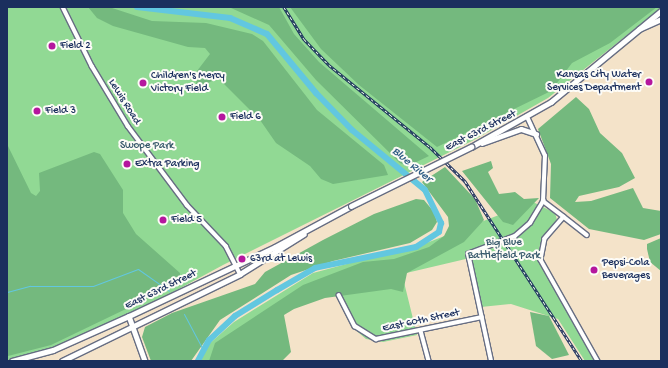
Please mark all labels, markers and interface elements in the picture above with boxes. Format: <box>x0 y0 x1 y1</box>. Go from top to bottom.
place label: Field 2 <box>60 39 91 53</box>
marker: Field 2 <box>47 41 57 51</box>
place label: Kansas City Water Services Department <box>547 69 641 95</box>
place label: Children's Mercy Victory Field <box>151 70 225 96</box>
street label: Lewis Road <box>105 77 143 127</box>
marker: Kansas City Water Services Department <box>644 77 654 87</box>
marker: Children's Mercy Victory Field <box>138 78 148 88</box>
place label: Field 3 <box>45 104 76 118</box>
marker: Field 3 <box>32 106 42 116</box>
street label: East 63rd Street <box>443 107 519 155</box>
place label: Field 6 <box>230 110 261 124</box>
marker: Field 6 <box>217 112 227 122</box>
park label: Swope Park <box>120 139 174 153</box>
water label: Blue River <box>388 145 434 187</box>
place label: Extra Parking <box>135 157 200 171</box>
marker: Extra Parking <box>122 159 132 169</box>
place label: Field 5 <box>171 213 202 227</box>
marker: Field 5 <box>158 215 168 225</box>
park label: Big Blue Battlefield Park <box>468 237 540 263</box>
place label: 63rd at Lewis <box>250 252 312 266</box>
marker: 63rd at Lewis <box>237 254 247 264</box>
place label: Pepsi-Cola Beverages <box>602 257 650 283</box>
marker: Pepsi-Cola Beverages <box>589 265 599 275</box>
street label: East 63rd Street <box>123 267 199 313</box>
street label: East 60th Street <box>381 306 461 336</box>

